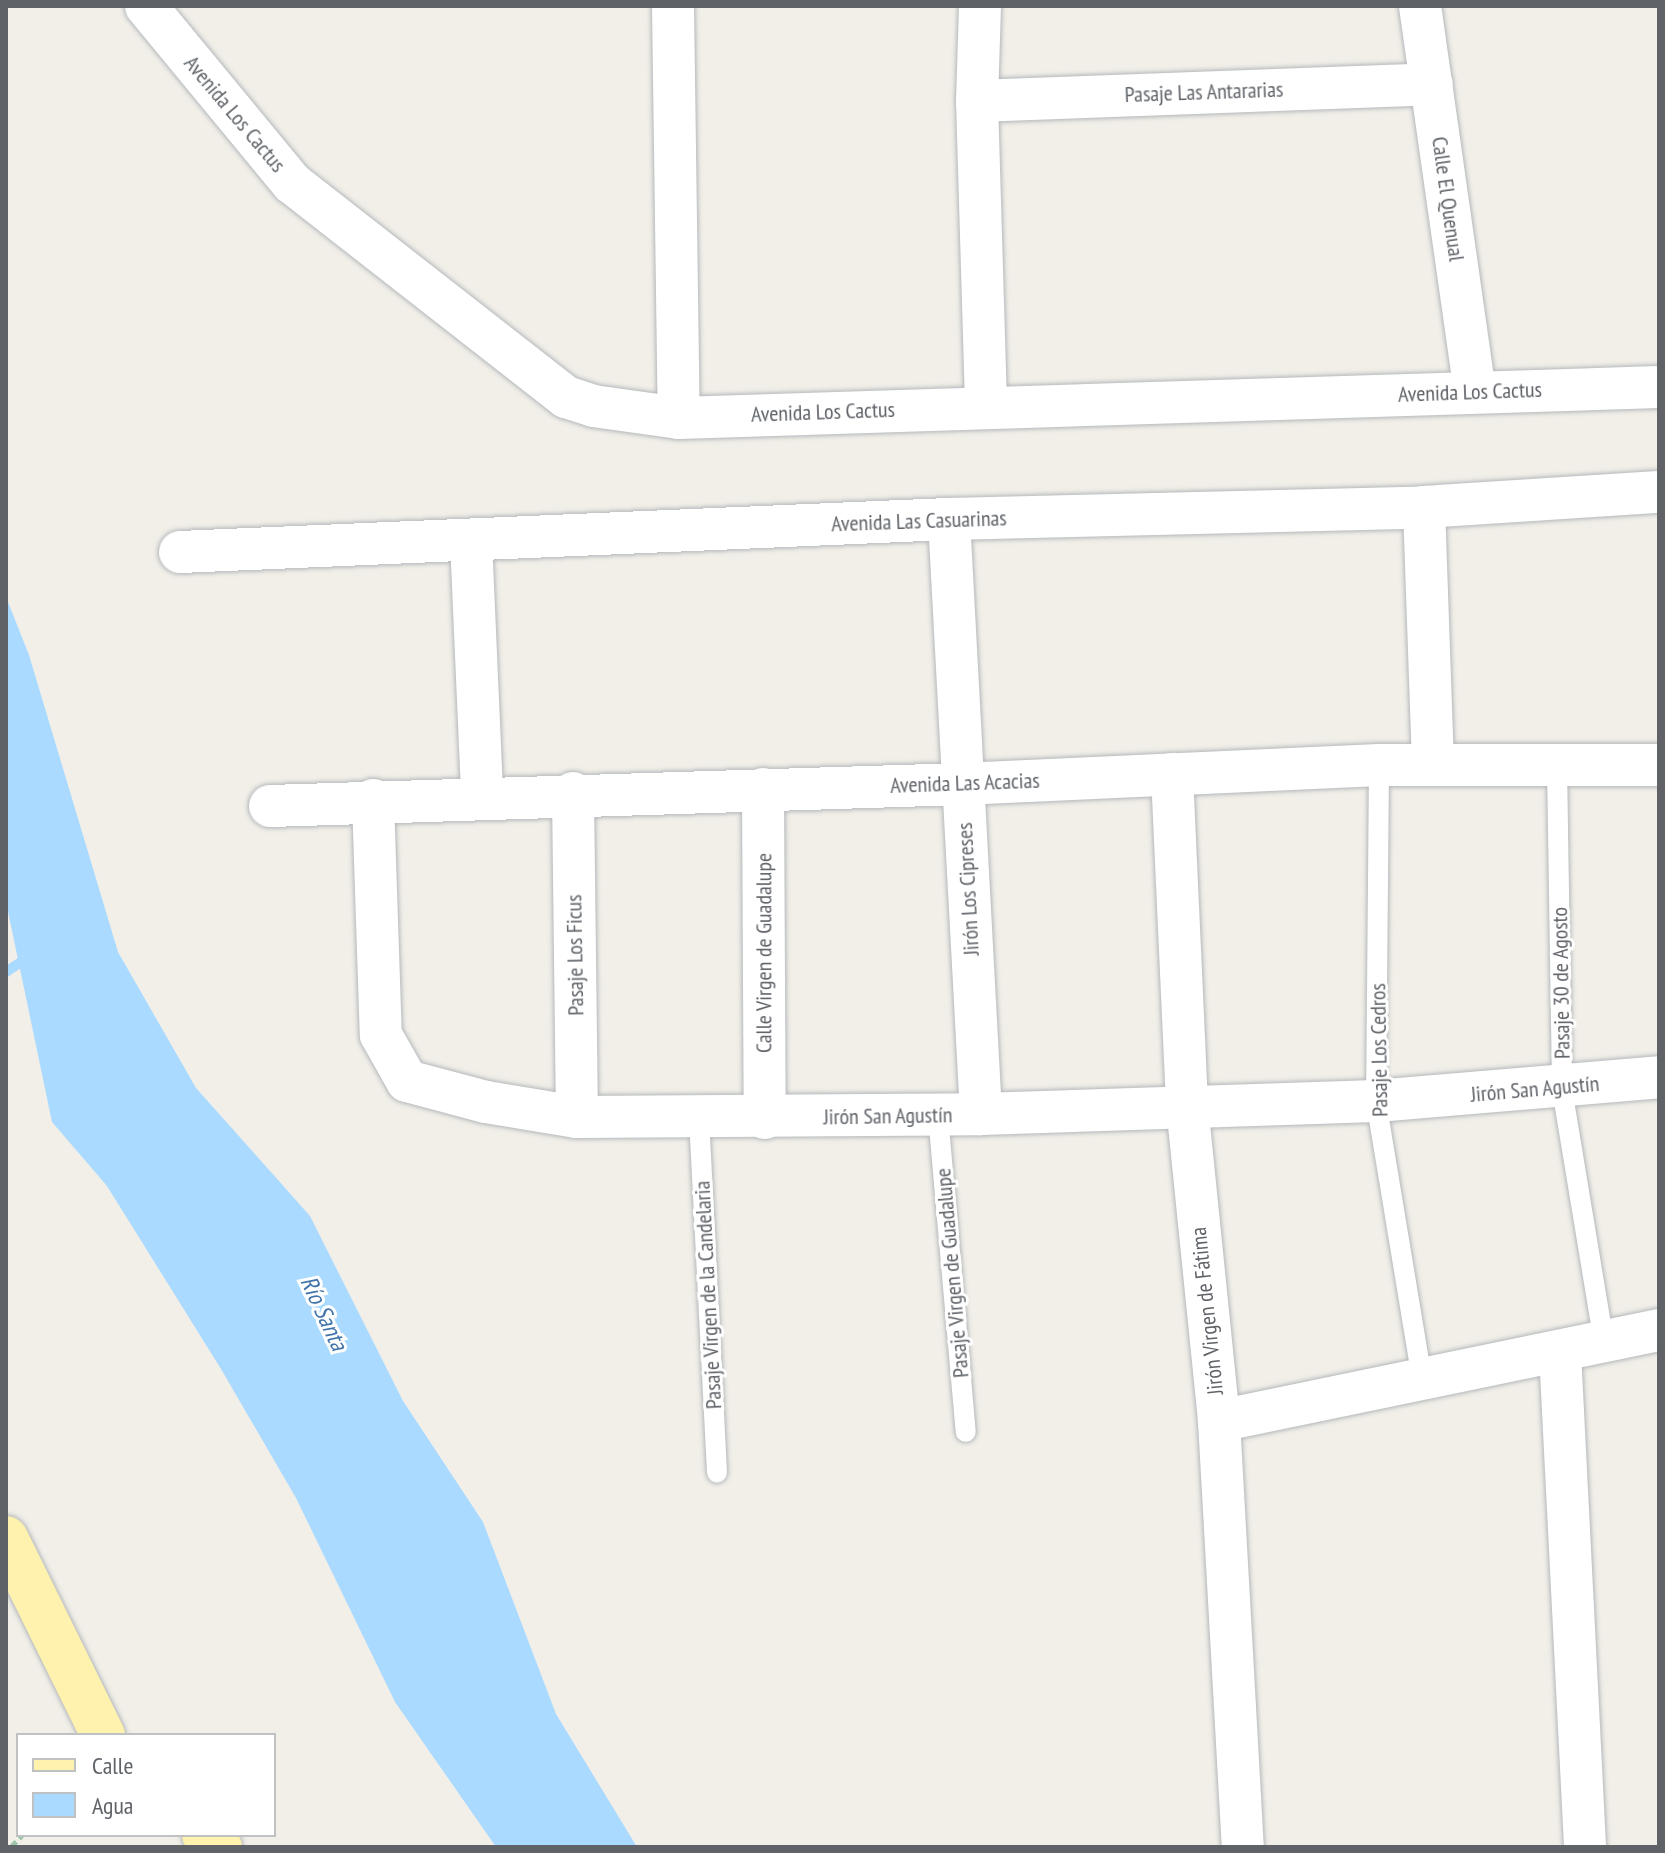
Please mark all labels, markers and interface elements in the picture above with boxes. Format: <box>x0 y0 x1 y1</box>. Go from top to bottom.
street label: Avenida Los Cactus <box>179 50 291 178</box>
street label: Pasaje Las Antararias <box>1124 76 1284 108</box>
street label: Calle El Quenual <box>1426 135 1470 263</box>
street label: Avenida Los Cactus <box>1398 376 1542 408</box>
street label: Avenida Los Cactus <box>751 396 895 428</box>
street label: Avenida Las Casuarinas <box>831 505 1007 537</box>
street label: Avenida Las Acacias <box>890 767 1040 799</box>
street label: Jirón Los Cipreses <box>951 822 985 956</box>
street label: Calle Virgen de Guadalupe <box>751 853 777 1053</box>
street label: Pasaje Los Ficus <box>561 894 589 1016</box>
street label: Pasaje 30 de Agosto <box>1546 906 1576 1060</box>
street label: Pasaje Los Cedros <box>1365 983 1393 1117</box>
street label: Jirón San Agustín <box>1469 1070 1601 1108</box>
street label: Jirón San Agustín <box>823 1102 953 1130</box>
street label: Pasaje Virgen de Guadalupe <box>930 1167 974 1379</box>
street label: Pasaje Virgen de la Candelaria <box>689 1180 727 1410</box>
street label: Jirón Virgen de Fátima <box>1185 1226 1229 1396</box>
water label: Río Santa <box>294 1271 354 1355</box>
legend <box>16 1733 276 1837</box>
text: Calle <box>92 1750 133 1781</box>
text: Agua <box>92 1790 133 1821</box>

